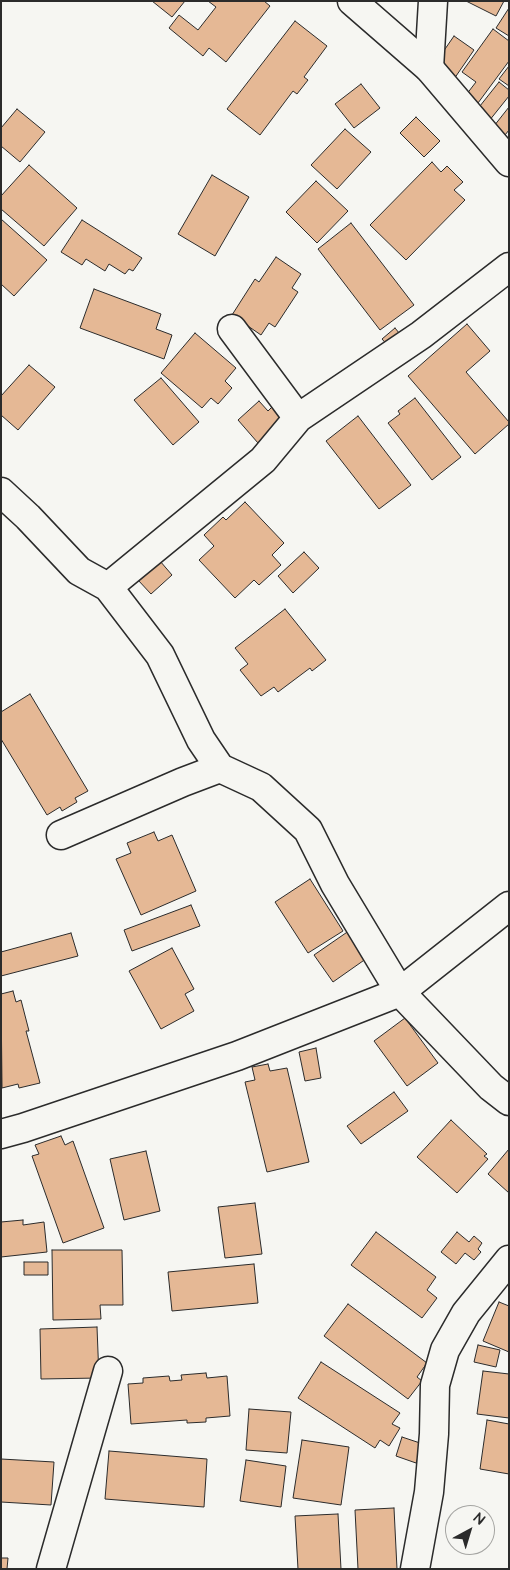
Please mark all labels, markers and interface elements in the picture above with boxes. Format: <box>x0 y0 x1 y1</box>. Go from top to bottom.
north arrow <box>445 1505 495 1555</box>
text: N <box>469 1509 489 1530</box>

